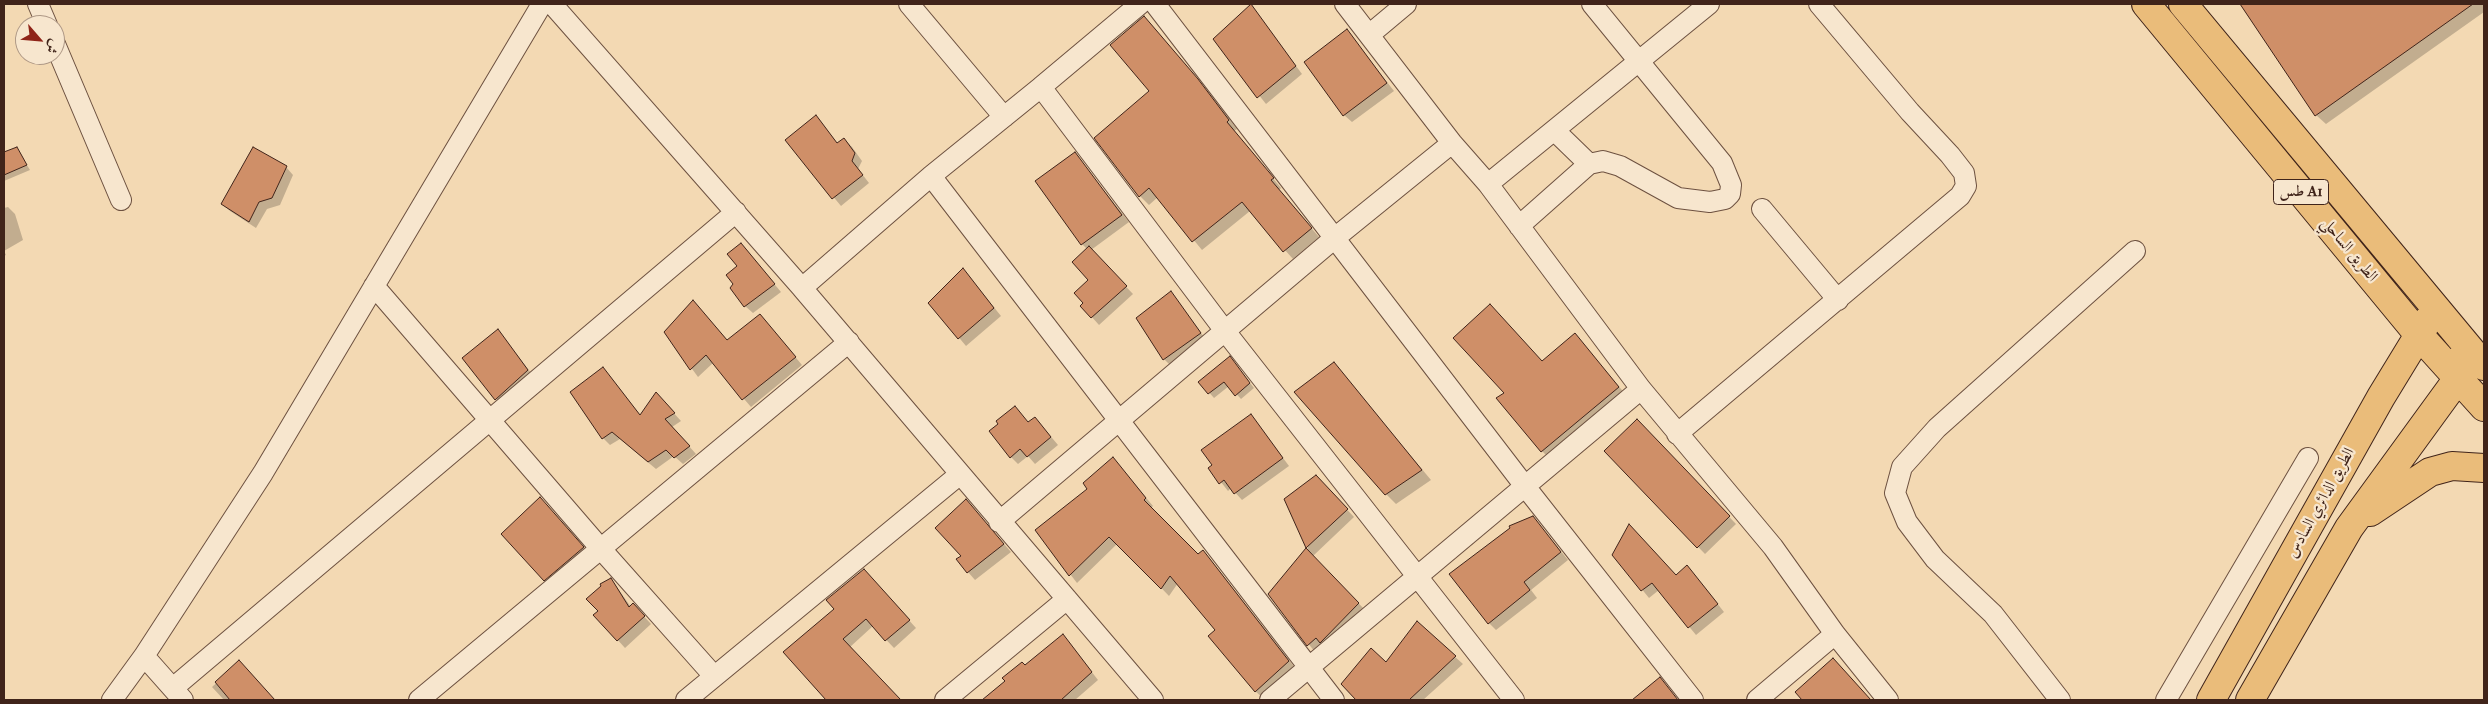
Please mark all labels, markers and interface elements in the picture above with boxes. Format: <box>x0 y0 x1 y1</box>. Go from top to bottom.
north arrow <box>15 15 65 65</box>
text: ش <box>42 37 64 57</box>
road number: طس A1 <box>2274 180 2328 204</box>
street label: الطريق الساحلي <box>2317 214 2381 286</box>
street label: الطريق الدائري السادس <box>2283 445 2359 561</box>

